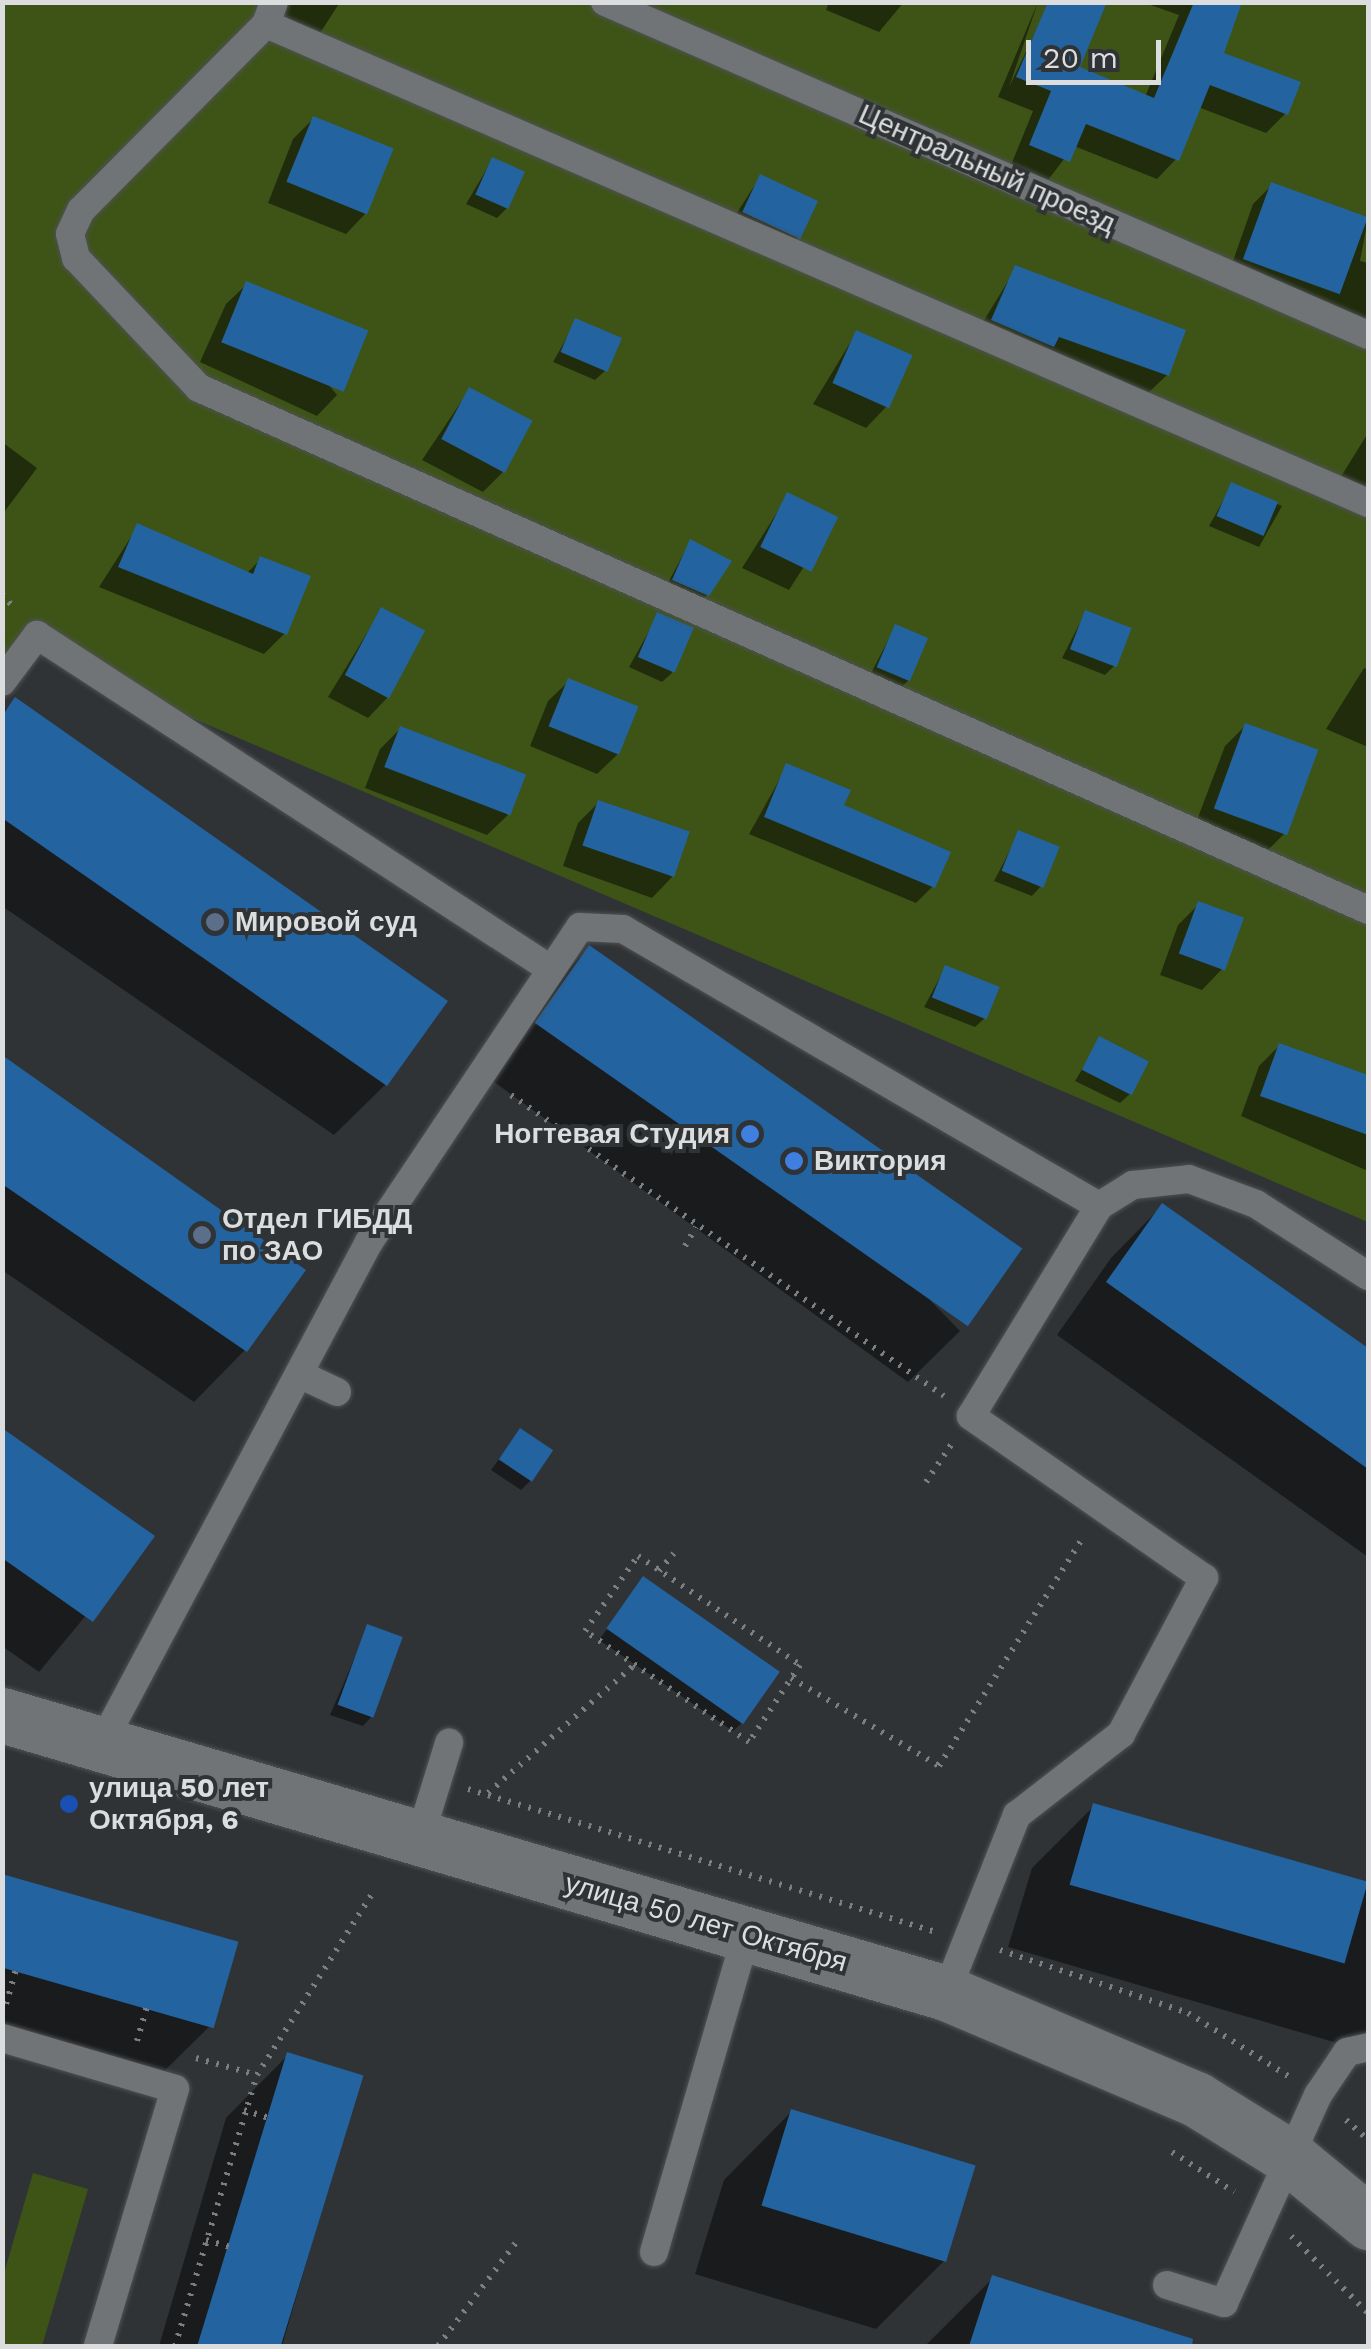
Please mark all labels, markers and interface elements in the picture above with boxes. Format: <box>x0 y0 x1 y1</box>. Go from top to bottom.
scale bar <box>1031 20 1166 82</box>
text: 20 m <box>1043 40 1118 75</box>
street label: Центральный проезд <box>854 97 1120 241</box>
place label: Мировой суд <box>235 905 417 939</box>
marker: Мировой суд <box>204 911 226 933</box>
place label: Ногтевая Студия <box>494 1117 730 1151</box>
marker: Ногтевая Студия <box>739 1123 761 1145</box>
place label: Виктория <box>814 1144 947 1178</box>
marker: Виктория <box>783 1150 805 1172</box>
place label: Отдел ГИБДД по ЗАО <box>222 1202 412 1268</box>
marker: Отдел ГИБДД по ЗАО <box>191 1224 213 1246</box>
place label: улица 50 лет Октября, 6 <box>89 1771 269 1837</box>
marker: улица 50 лет Октября, 6 <box>58 1793 80 1815</box>
street label: улица 50 лет Октября <box>561 1867 851 1979</box>

